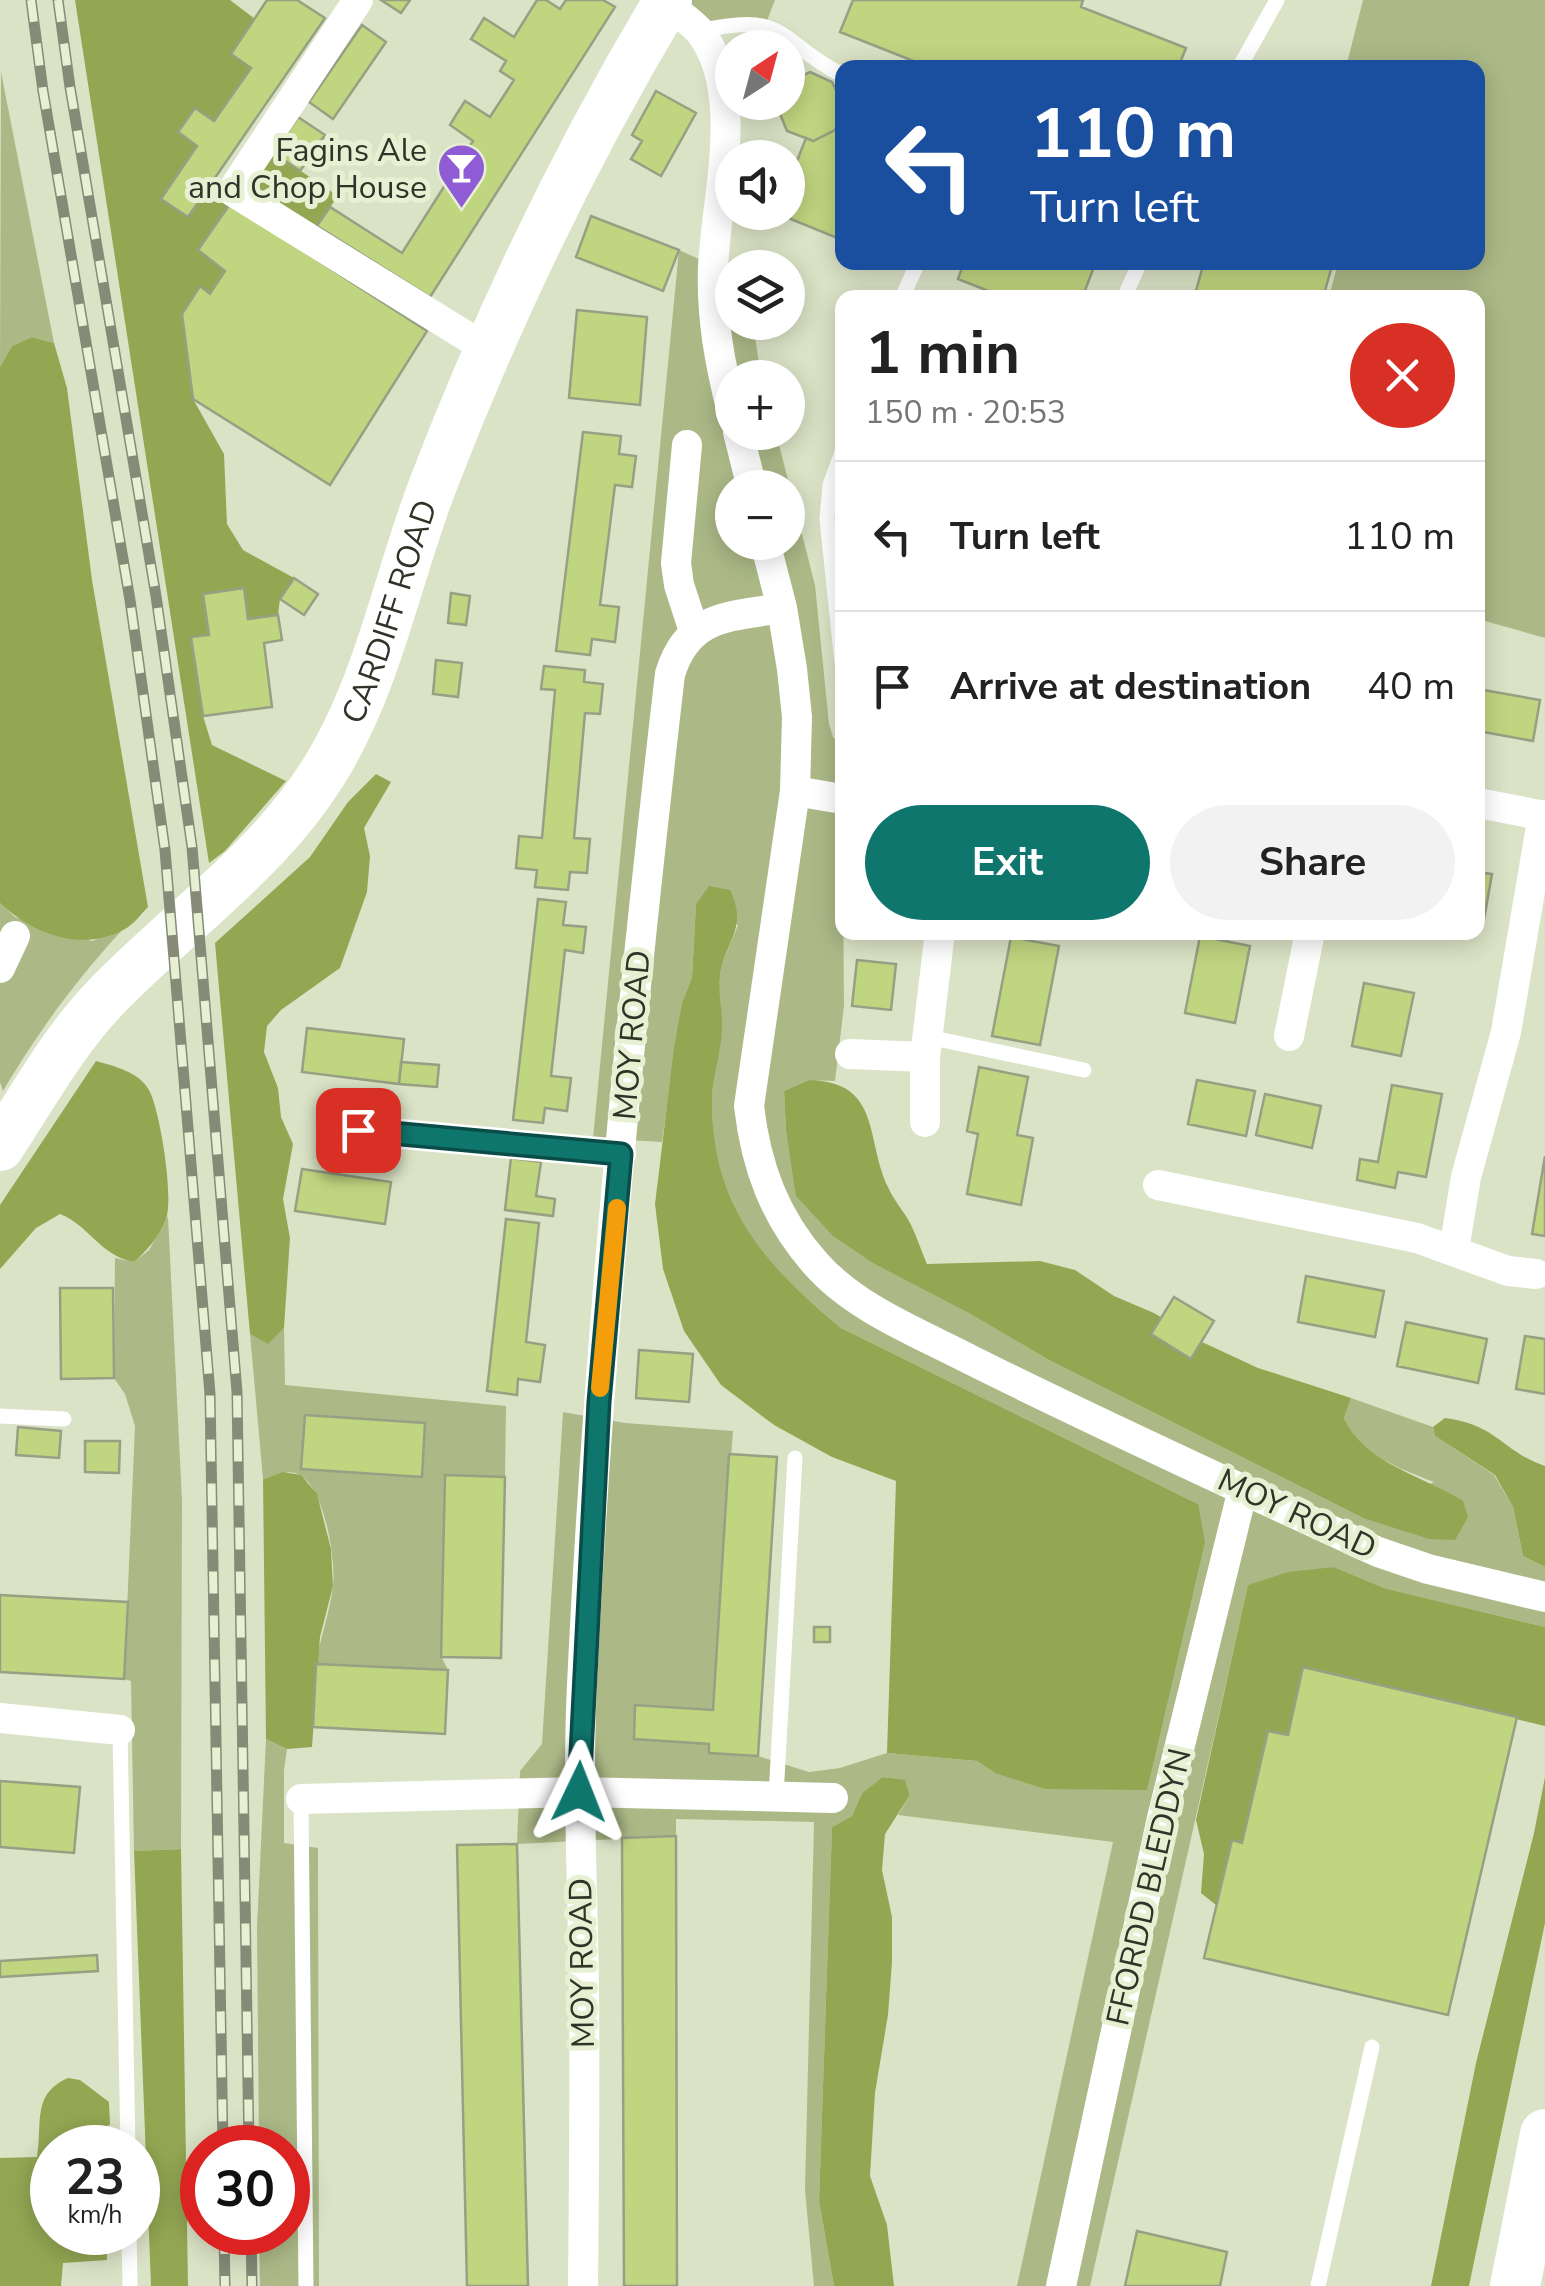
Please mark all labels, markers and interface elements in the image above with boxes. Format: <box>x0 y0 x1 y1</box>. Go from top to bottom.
north arrow <box>715 30 805 120</box>
map controls <box>715 30 805 560</box>
text: 110 m <box>1030 86 1236 182</box>
icon: left <box>865 100 995 230</box>
place label: Fagins Ale and Chop House <box>188 129 427 209</box>
button: sound <box>715 140 805 230</box>
bar icon: Fagins Ale and Chop House <box>436 142 488 210</box>
text: Turn left <box>1030 177 1199 238</box>
button: layers <box>715 250 805 340</box>
text: 1 min <box>865 312 1020 394</box>
button: close <box>1350 323 1455 428</box>
button: + <box>715 360 805 450</box>
text: 150 m · 20:53 <box>865 391 1066 434</box>
button: − <box>715 470 805 560</box>
street label: CARDIFF ROAD <box>331 494 447 730</box>
icon: left <box>865 509 920 564</box>
text: Turn left <box>950 511 1100 562</box>
text: 110 m <box>1344 511 1455 562</box>
icon: arrive <box>865 659 920 714</box>
text: Arrive at destination <box>950 661 1311 712</box>
text: 40 m <box>1367 661 1455 712</box>
button: Exit <box>865 805 1150 920</box>
button: Share <box>1170 805 1455 920</box>
street label: MOY ROAD <box>603 948 661 1122</box>
pin <box>316 1088 401 1173</box>
icon: arrive <box>331 1103 386 1158</box>
street label: MOY ROAD <box>1211 1459 1383 1569</box>
position arrow <box>527 1740 631 1844</box>
street label: FFORDD BLEDDYN <box>1096 1744 1202 2030</box>
street label: MOY ROAD <box>559 1878 605 2048</box>
speed limit sign: 30 <box>180 2125 310 2255</box>
text: 23 <box>65 2143 125 2212</box>
text: km/h <box>67 2198 123 2232</box>

